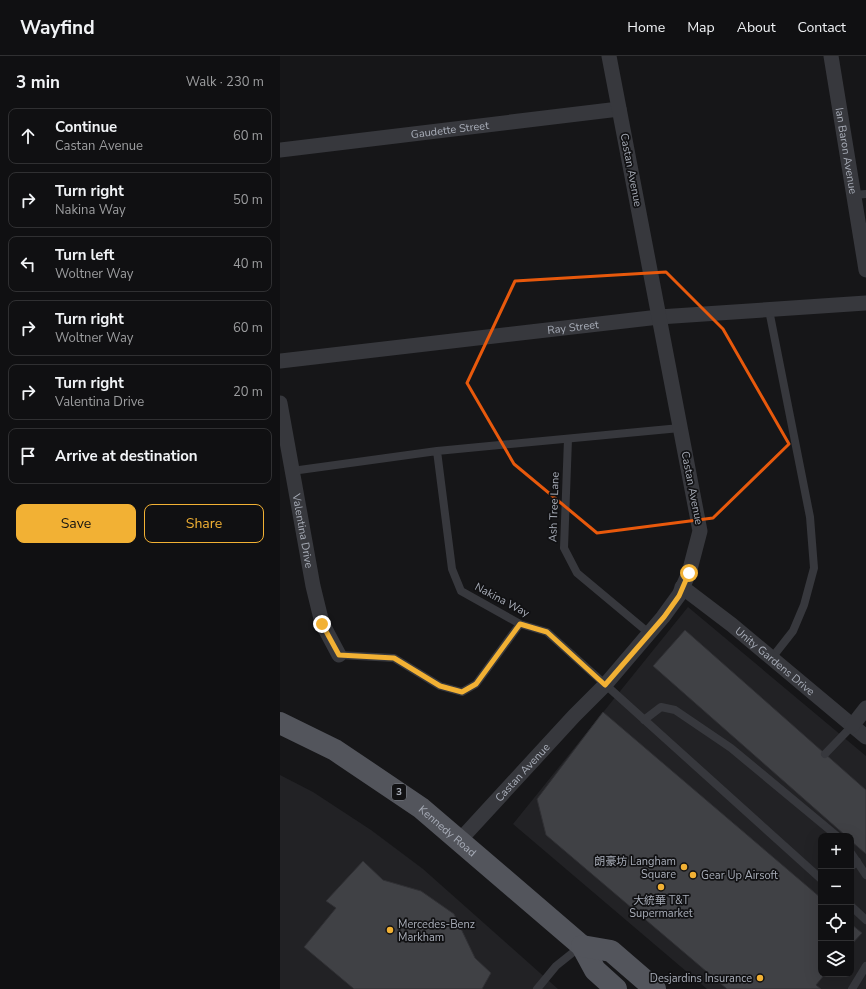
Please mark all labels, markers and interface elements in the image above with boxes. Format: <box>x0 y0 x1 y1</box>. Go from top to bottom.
text: Wayfind <box>20 15 95 41</box>
text: Home <box>627 18 665 37</box>
text: Map <box>687 18 715 37</box>
text: About <box>737 18 776 37</box>
text: Contact <box>798 18 846 37</box>
text: 3 min <box>16 71 60 94</box>
text: Walk · 230 m <box>186 73 264 91</box>
street label: Ian Baron Avenue <box>832 106 861 195</box>
text: Continue <box>55 117 117 137</box>
street label: Gaudette Street <box>410 117 490 142</box>
icon: ahead <box>17 125 39 147</box>
text: 60 m <box>233 127 263 145</box>
street label: Castan Avenue <box>617 132 645 208</box>
text: Castan Avenue <box>55 137 143 155</box>
text: Turn right <box>55 181 124 201</box>
icon: right <box>17 189 39 211</box>
text: 50 m <box>233 191 263 209</box>
text: Nakina Way <box>55 201 126 219</box>
text: Turn left <box>55 245 114 265</box>
icon: left <box>17 253 39 275</box>
text: 40 m <box>233 255 263 273</box>
text: Woltner Way <box>55 265 133 283</box>
text: Turn right <box>55 309 124 329</box>
icon: right <box>17 317 39 339</box>
street label: Ray Street <box>547 317 600 337</box>
text: 60 m <box>233 319 263 337</box>
text: Woltner Way <box>55 329 133 347</box>
text: Turn right <box>55 373 124 393</box>
icon: right <box>17 381 39 403</box>
text: 20 m <box>233 383 263 401</box>
text: Valentina Drive <box>55 393 144 411</box>
icon: arrive <box>17 445 39 467</box>
text: Arrive at destination <box>55 446 198 466</box>
street label: Castan Avenue <box>678 450 706 526</box>
street label: Ash Tree Lane <box>545 471 563 542</box>
street label: Valentina Drive <box>289 491 317 570</box>
button: Save <box>16 504 136 543</box>
button: Share <box>144 504 264 543</box>
route start <box>680 564 698 582</box>
street label: Nakina Way <box>472 579 532 621</box>
route end <box>313 615 331 633</box>
street label: Unity Gardens Drive <box>732 623 818 699</box>
street label: Castan Avenue <box>492 740 553 805</box>
road number: 3 <box>392 784 406 800</box>
street label: Kennedy Road <box>416 802 480 860</box>
map controls <box>818 833 854 977</box>
button: + <box>818 833 854 869</box>
place label: 朗豪坊 Langham Square <box>594 854 676 882</box>
marker: 朗豪坊 Langham Square <box>679 862 689 872</box>
place label: Gear Up Airsoft <box>701 868 778 883</box>
button: − <box>818 869 854 905</box>
marker: Gear Up Airsoft <box>688 870 698 880</box>
marker: 大統華 T&T Supermarket <box>656 882 666 892</box>
place label: 大統華 T&T Supermarket <box>629 893 693 921</box>
button: locate <box>818 905 854 941</box>
place label: Mercedes-Benz Markham <box>398 917 475 945</box>
marker: Mercedes-Benz Markham <box>385 925 395 935</box>
button: layers <box>818 941 854 977</box>
place label: Desjardins Insurance <box>650 971 752 986</box>
marker: Desjardins Insurance <box>755 973 765 983</box>

